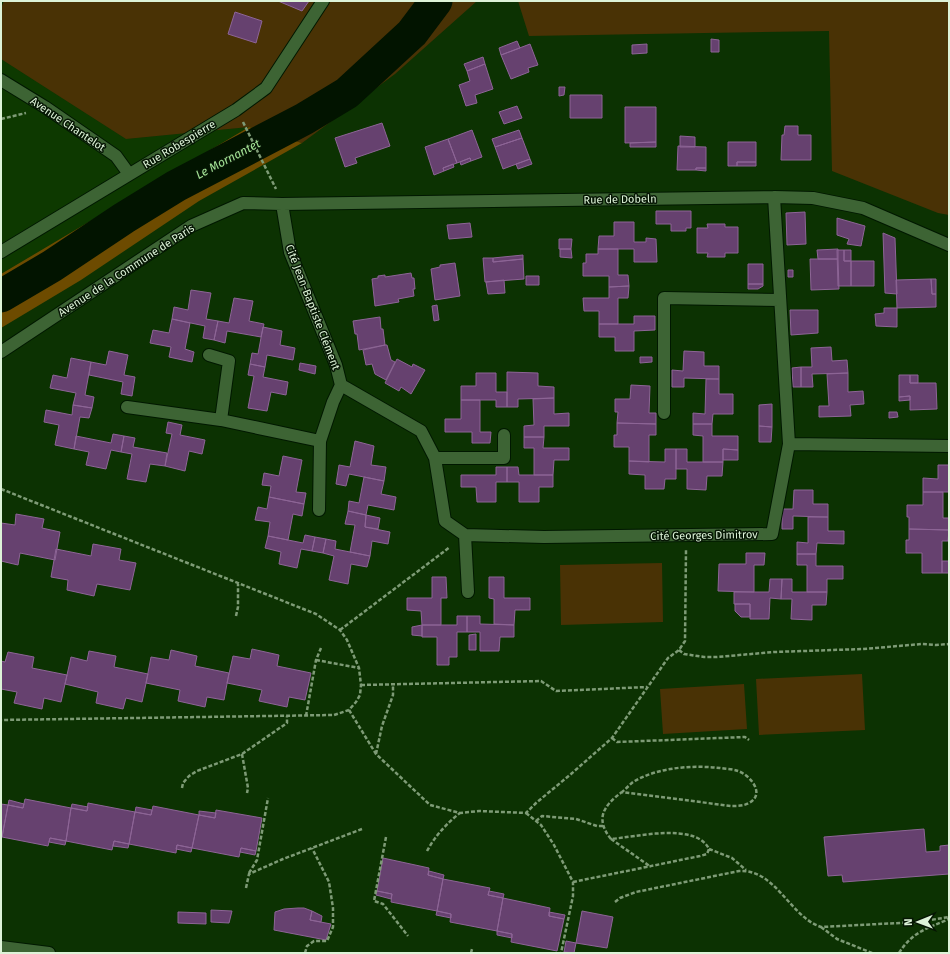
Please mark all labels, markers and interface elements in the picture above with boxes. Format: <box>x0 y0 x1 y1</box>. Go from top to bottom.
street label: Avenue Chantelot <box>28 94 108 154</box>
street label: Rue Robespierre <box>141 118 218 171</box>
water label: Le Mornantet <box>193 136 263 182</box>
street label: Rue de Dobeln <box>583 192 657 207</box>
street label: Avenue de la Commune de Paris <box>56 221 197 319</box>
street label: Cité Jean-Baptiste Clément <box>283 243 342 372</box>
street label: Cité Georges Dimitrov <box>650 528 758 543</box>
north arrow <box>898 902 938 942</box>
text: N <box>902 918 915 926</box>

